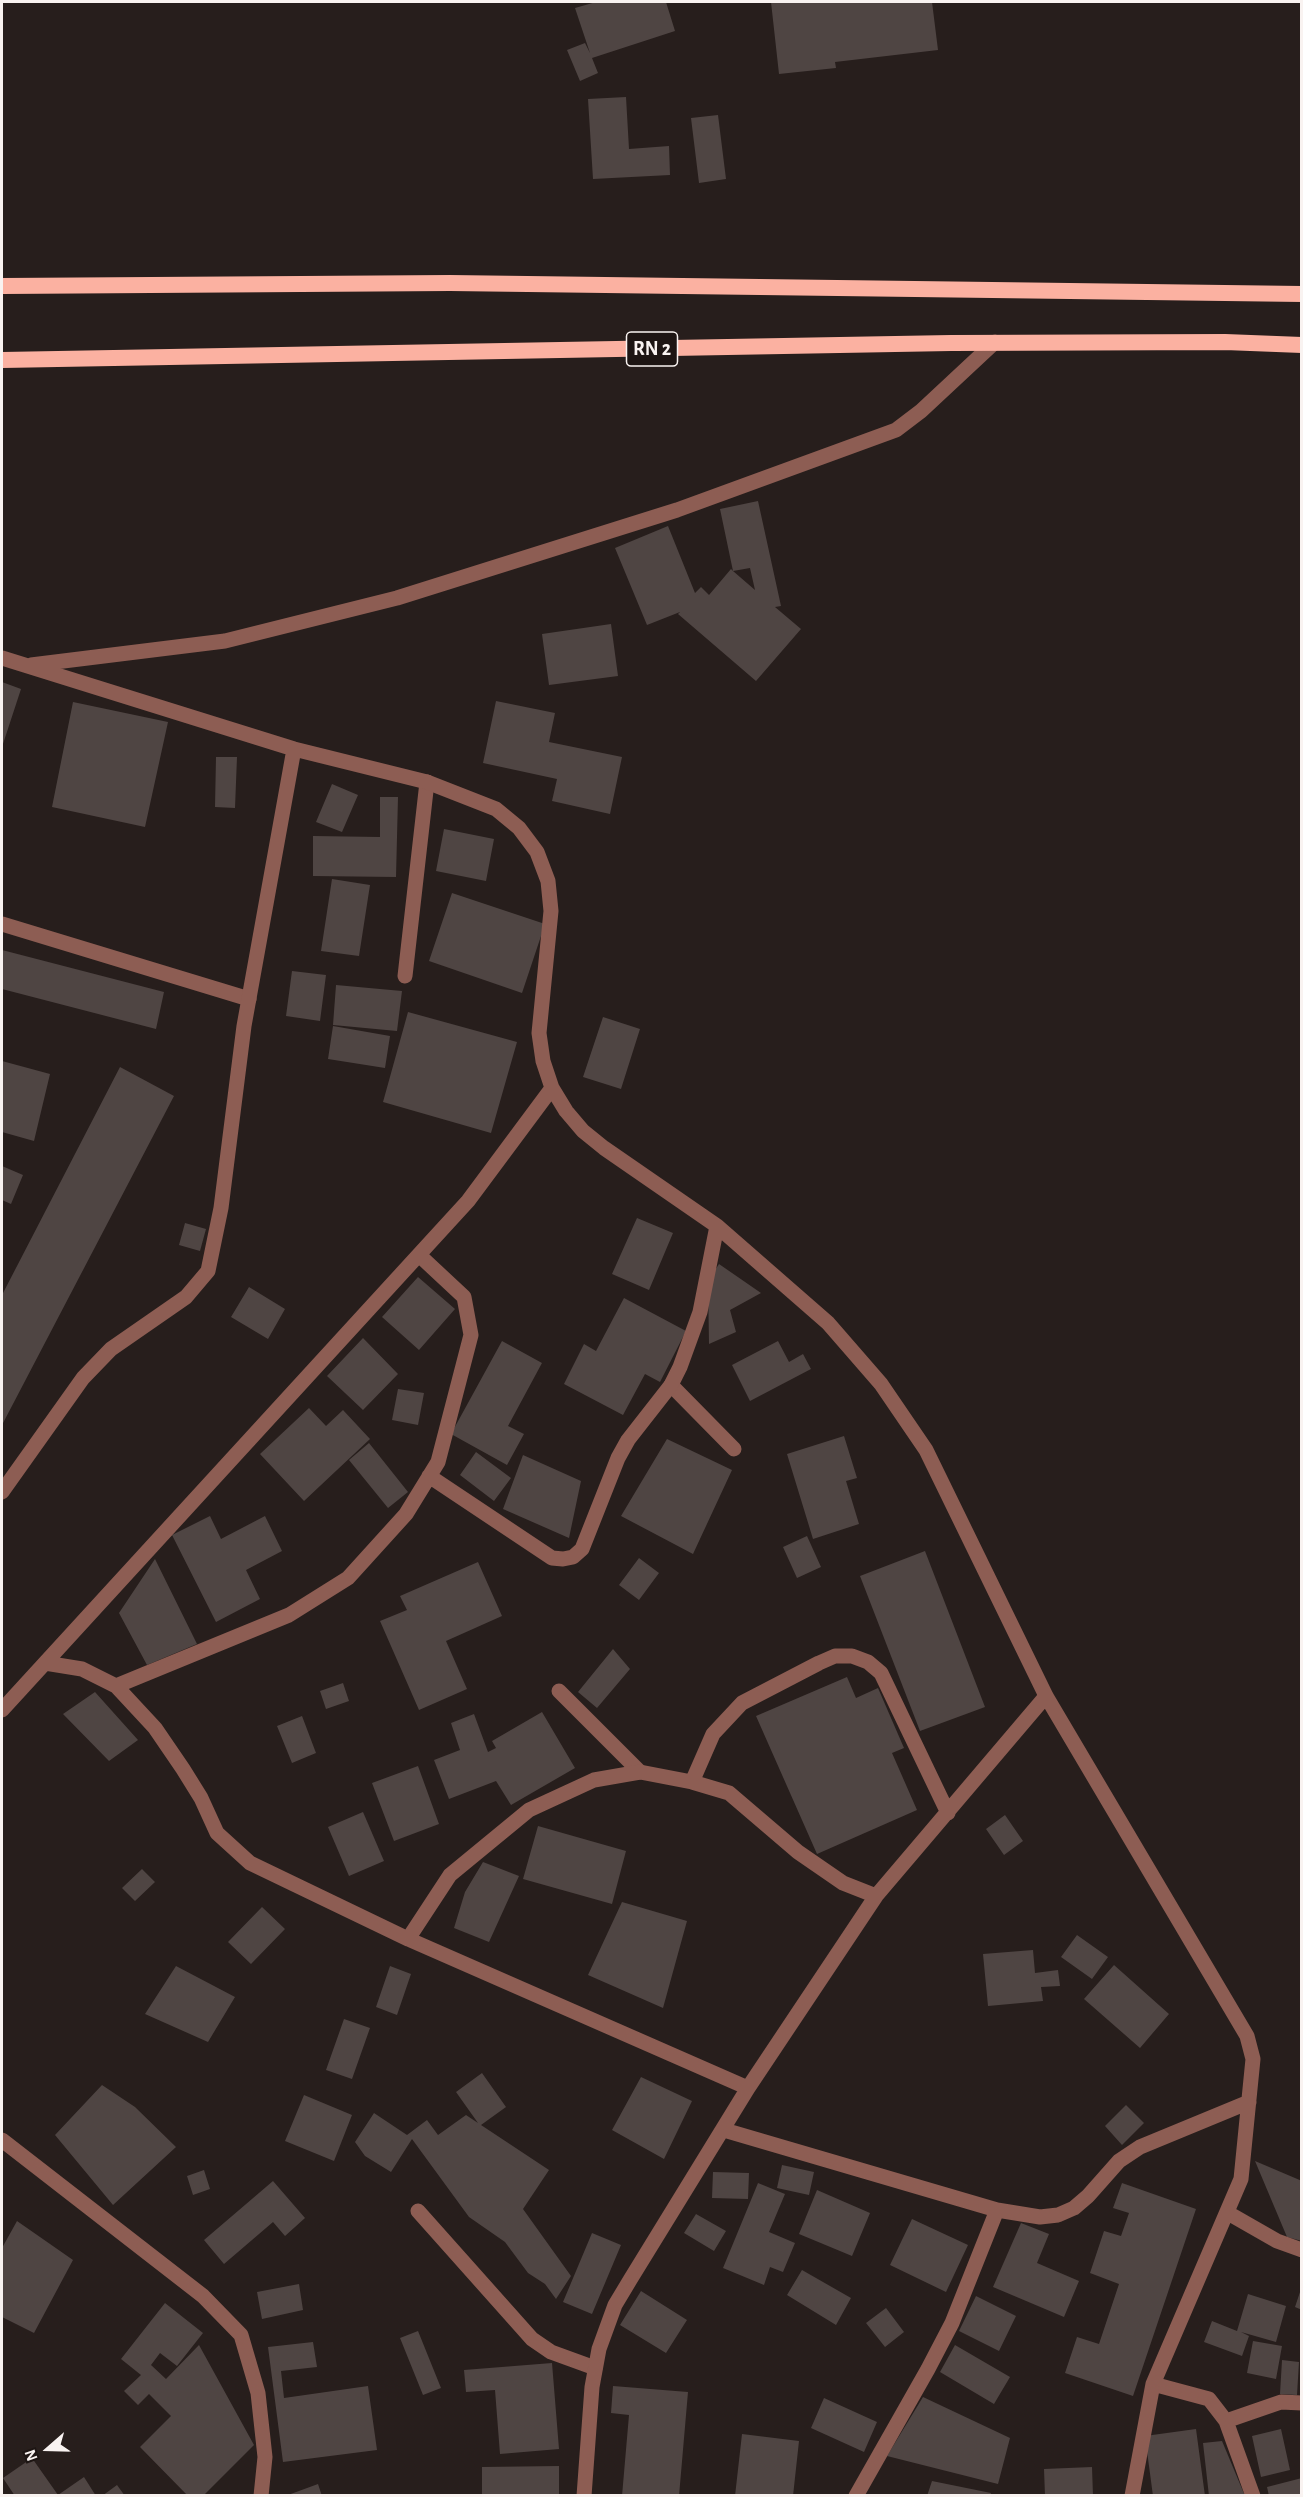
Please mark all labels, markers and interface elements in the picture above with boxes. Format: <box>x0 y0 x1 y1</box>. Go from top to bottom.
road number: RN 2 <box>626 332 678 366</box>
north arrow <box>18 2419 78 2479</box>
text: N <box>22 2447 41 2463</box>

